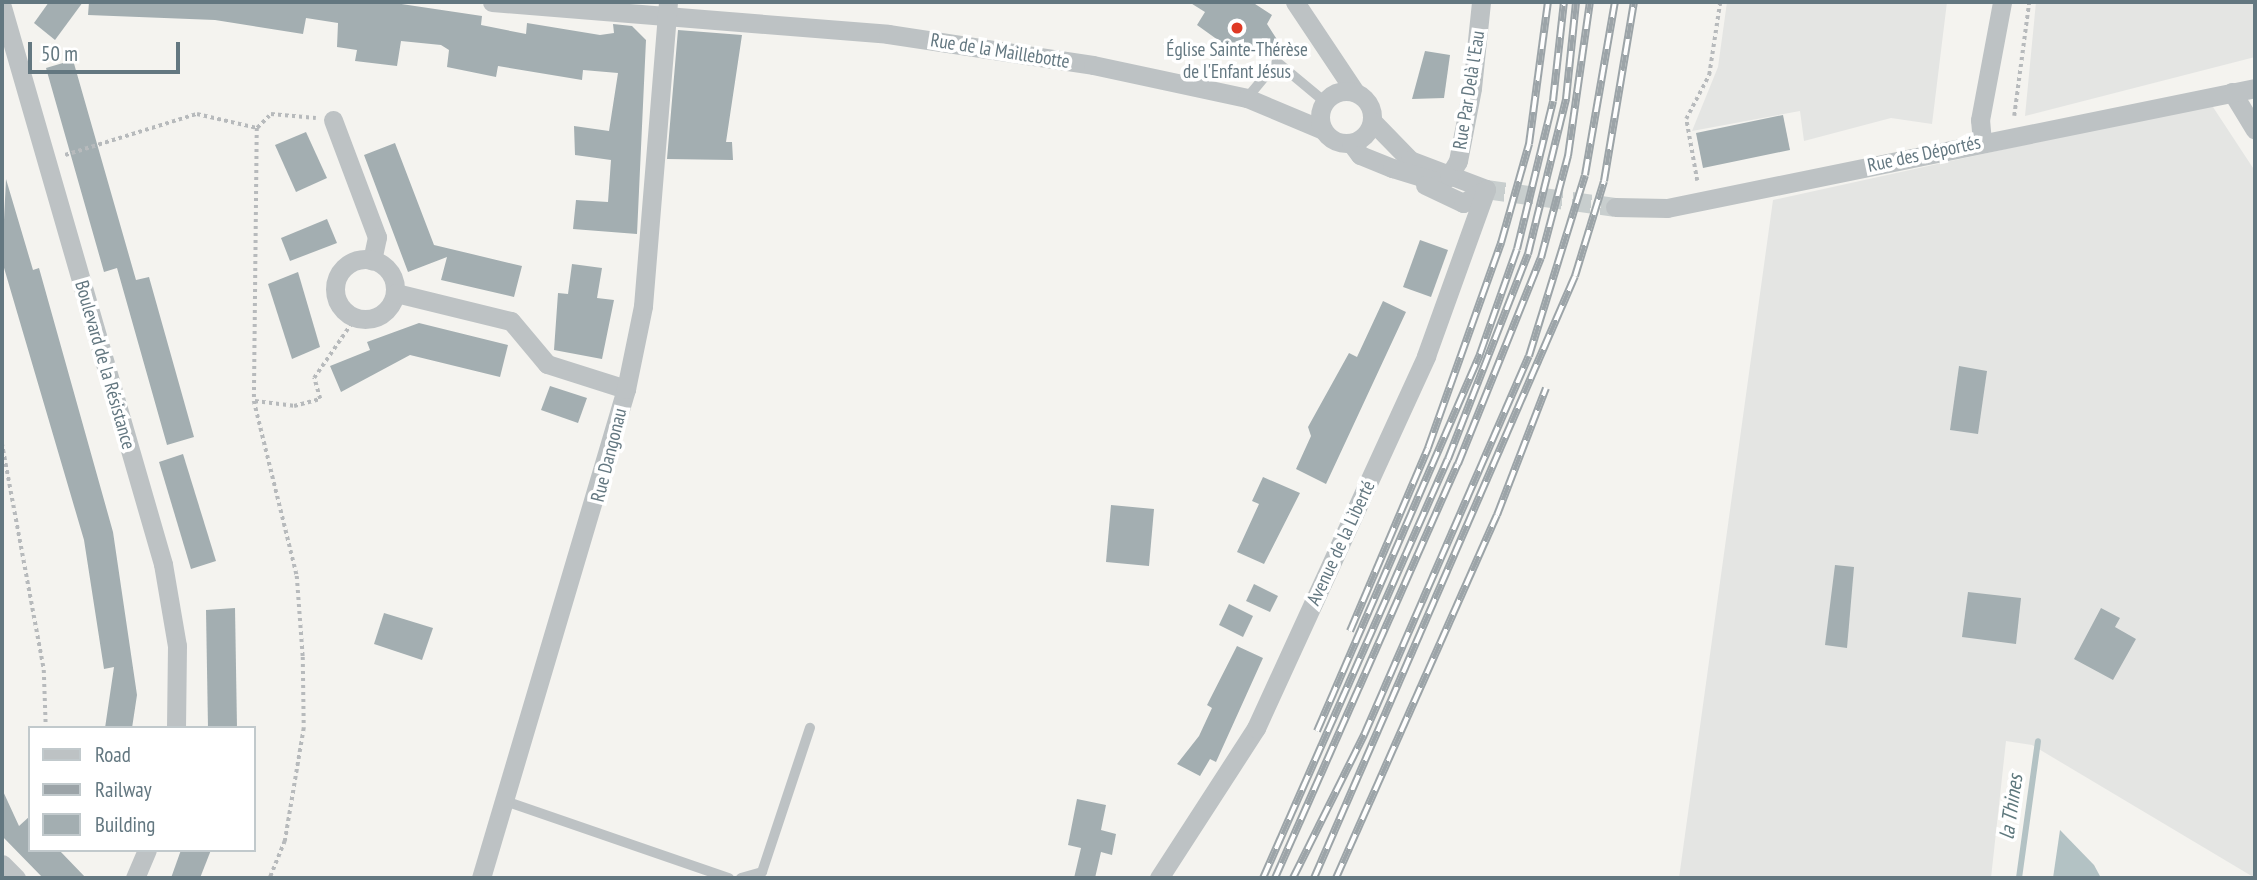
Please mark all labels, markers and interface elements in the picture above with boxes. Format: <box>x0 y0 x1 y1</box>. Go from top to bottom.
marker: Église Sainte-Thérèse de l'Enfant Jésus <box>1229 20 1245 36</box>
scale bar <box>32 28 184 72</box>
street label: Rue de la Maillebotte <box>929 29 1071 73</box>
street label: Rue Par Delà l'Eau <box>1448 29 1490 151</box>
place label: Église Sainte-Thérèse de l'Enfant Jésus <box>1166 39 1308 83</box>
text: 50 m <box>41 40 78 67</box>
street label: Rue des Déportés <box>1865 131 1983 177</box>
street label: Boulevard de la Résistance <box>70 278 140 452</box>
street label: Rue Dangonau <box>586 406 632 504</box>
street label: Avenue de la Liberté <box>1302 477 1380 609</box>
legend <box>28 726 256 852</box>
text: Road <box>95 741 131 768</box>
water label: la Thines <box>1994 773 2028 841</box>
text: Railway <box>95 776 152 803</box>
text: Building <box>95 811 155 838</box>

